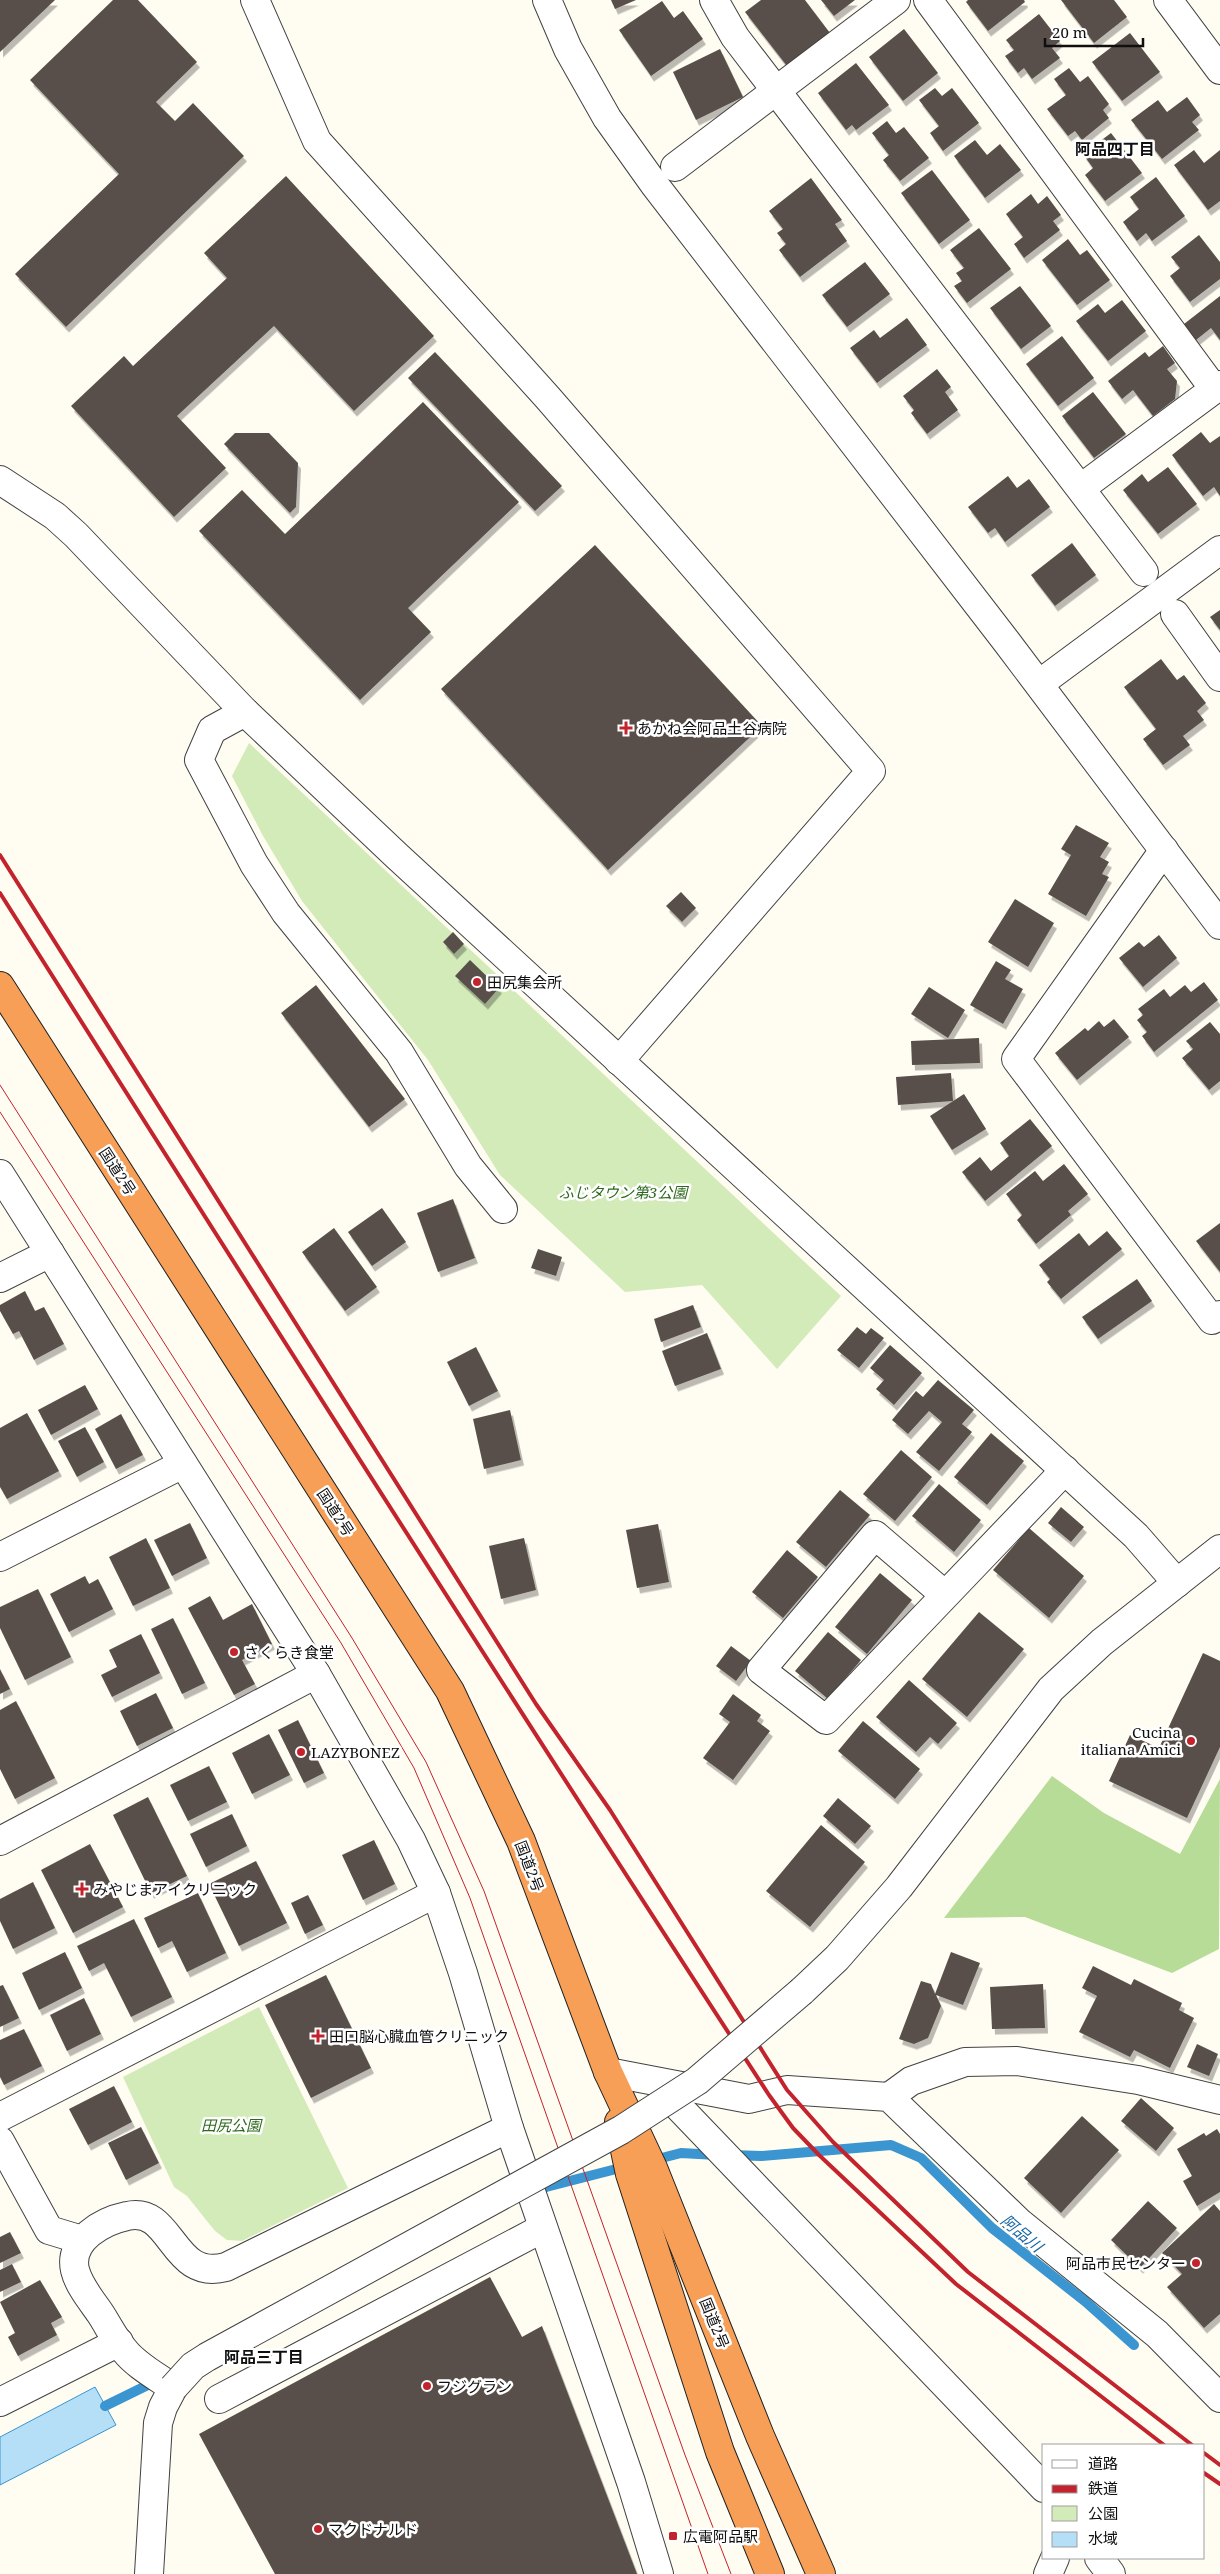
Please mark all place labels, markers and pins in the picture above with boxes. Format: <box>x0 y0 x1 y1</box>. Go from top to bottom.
place label: あかね会阿品土谷病院 <box>637 718 787 738</box>
marker: あかね会阿品土谷病院 <box>619 721 633 735</box>
place label: 田尻集会所 <box>487 972 562 992</box>
marker: 田尻集会所 <box>471 976 483 988</box>
place label: さくらき食堂 <box>244 1642 334 1662</box>
marker: さくらき食堂 <box>228 1646 240 1658</box>
place label: Cucina italiana Amici <box>1081 1722 1181 1759</box>
marker: Cucina italiana Amici <box>1185 1735 1197 1747</box>
place label: LAZYBONEZ <box>311 1742 400 1762</box>
marker: LAZYBONEZ <box>295 1746 307 1758</box>
place label: みやじまアイクリニック <box>93 1879 257 1899</box>
marker: みやじまアイクリニック <box>75 1882 89 1896</box>
place label: 田口脳心臓血管クリニック <box>329 2026 509 2046</box>
marker: 田口脳心臓血管クリニック <box>311 2029 325 2043</box>
place label: 阿品市民センター <box>1066 2253 1186 2273</box>
marker: 阿品市民センター <box>1190 2257 1202 2269</box>
place label: フジグラン <box>437 2376 512 2396</box>
marker: フジグラン <box>421 2380 433 2392</box>
place label: マクドナルド <box>328 2519 418 2539</box>
marker: マクドナルド <box>312 2523 324 2535</box>
place label: 広電阿品駅 <box>683 2526 758 2546</box>
marker: 広電阿品駅 <box>667 2530 679 2542</box>

